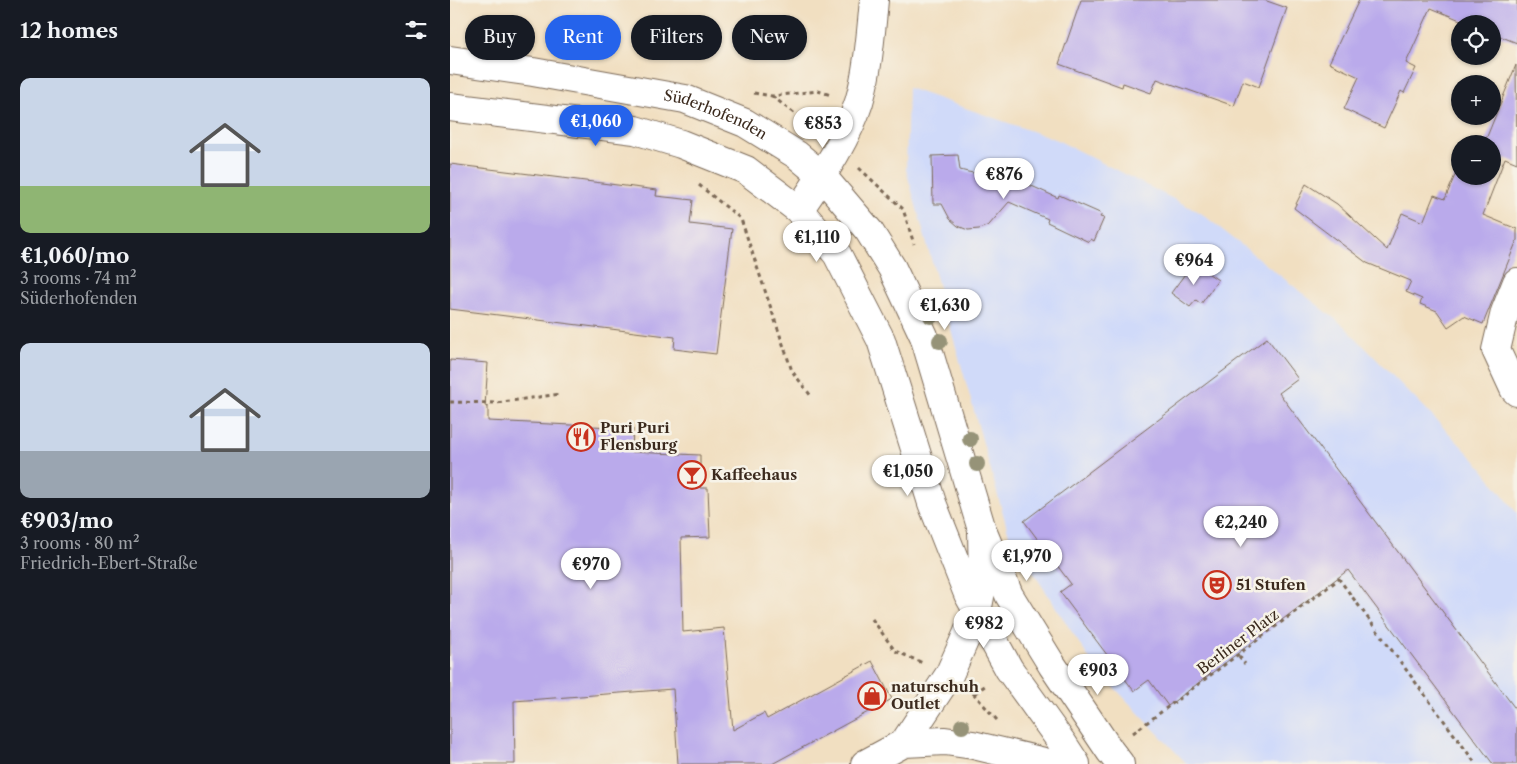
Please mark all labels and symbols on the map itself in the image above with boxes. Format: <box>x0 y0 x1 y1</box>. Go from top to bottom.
street label: Süderhofenden <box>662 85 771 144</box>
pin: €1,060 <box>555 104 637 147</box>
pin: €853 <box>793 106 853 149</box>
pin: €876 <box>974 158 1034 200</box>
pin: €1,110 <box>776 220 858 263</box>
pin: €964 <box>1164 244 1224 286</box>
pin: €1,630 <box>904 288 986 331</box>
place label: Puri Puri Flensburg <box>600 418 678 454</box>
restaurant icon: Puri Puri Flensburg <box>566 422 596 452</box>
pin: €1,050 <box>867 454 949 497</box>
bar icon: Kaffeehaus <box>677 460 707 490</box>
place label: Kaffeehaus <box>711 465 797 484</box>
pin: €2,240 <box>1200 506 1282 548</box>
pin: €1,970 <box>986 540 1068 582</box>
pin: €970 <box>561 548 621 590</box>
theatre icon: 51 Stufen <box>1202 570 1232 600</box>
place label: 51 Stufen <box>1236 575 1306 594</box>
street label: Berliner Platz <box>1193 605 1282 678</box>
pin: €982 <box>954 606 1014 649</box>
pin: €903 <box>1068 654 1128 696</box>
place label: naturschuh Outlet <box>891 677 980 713</box>
shop icon: naturschuh Outlet <box>857 681 887 711</box>

